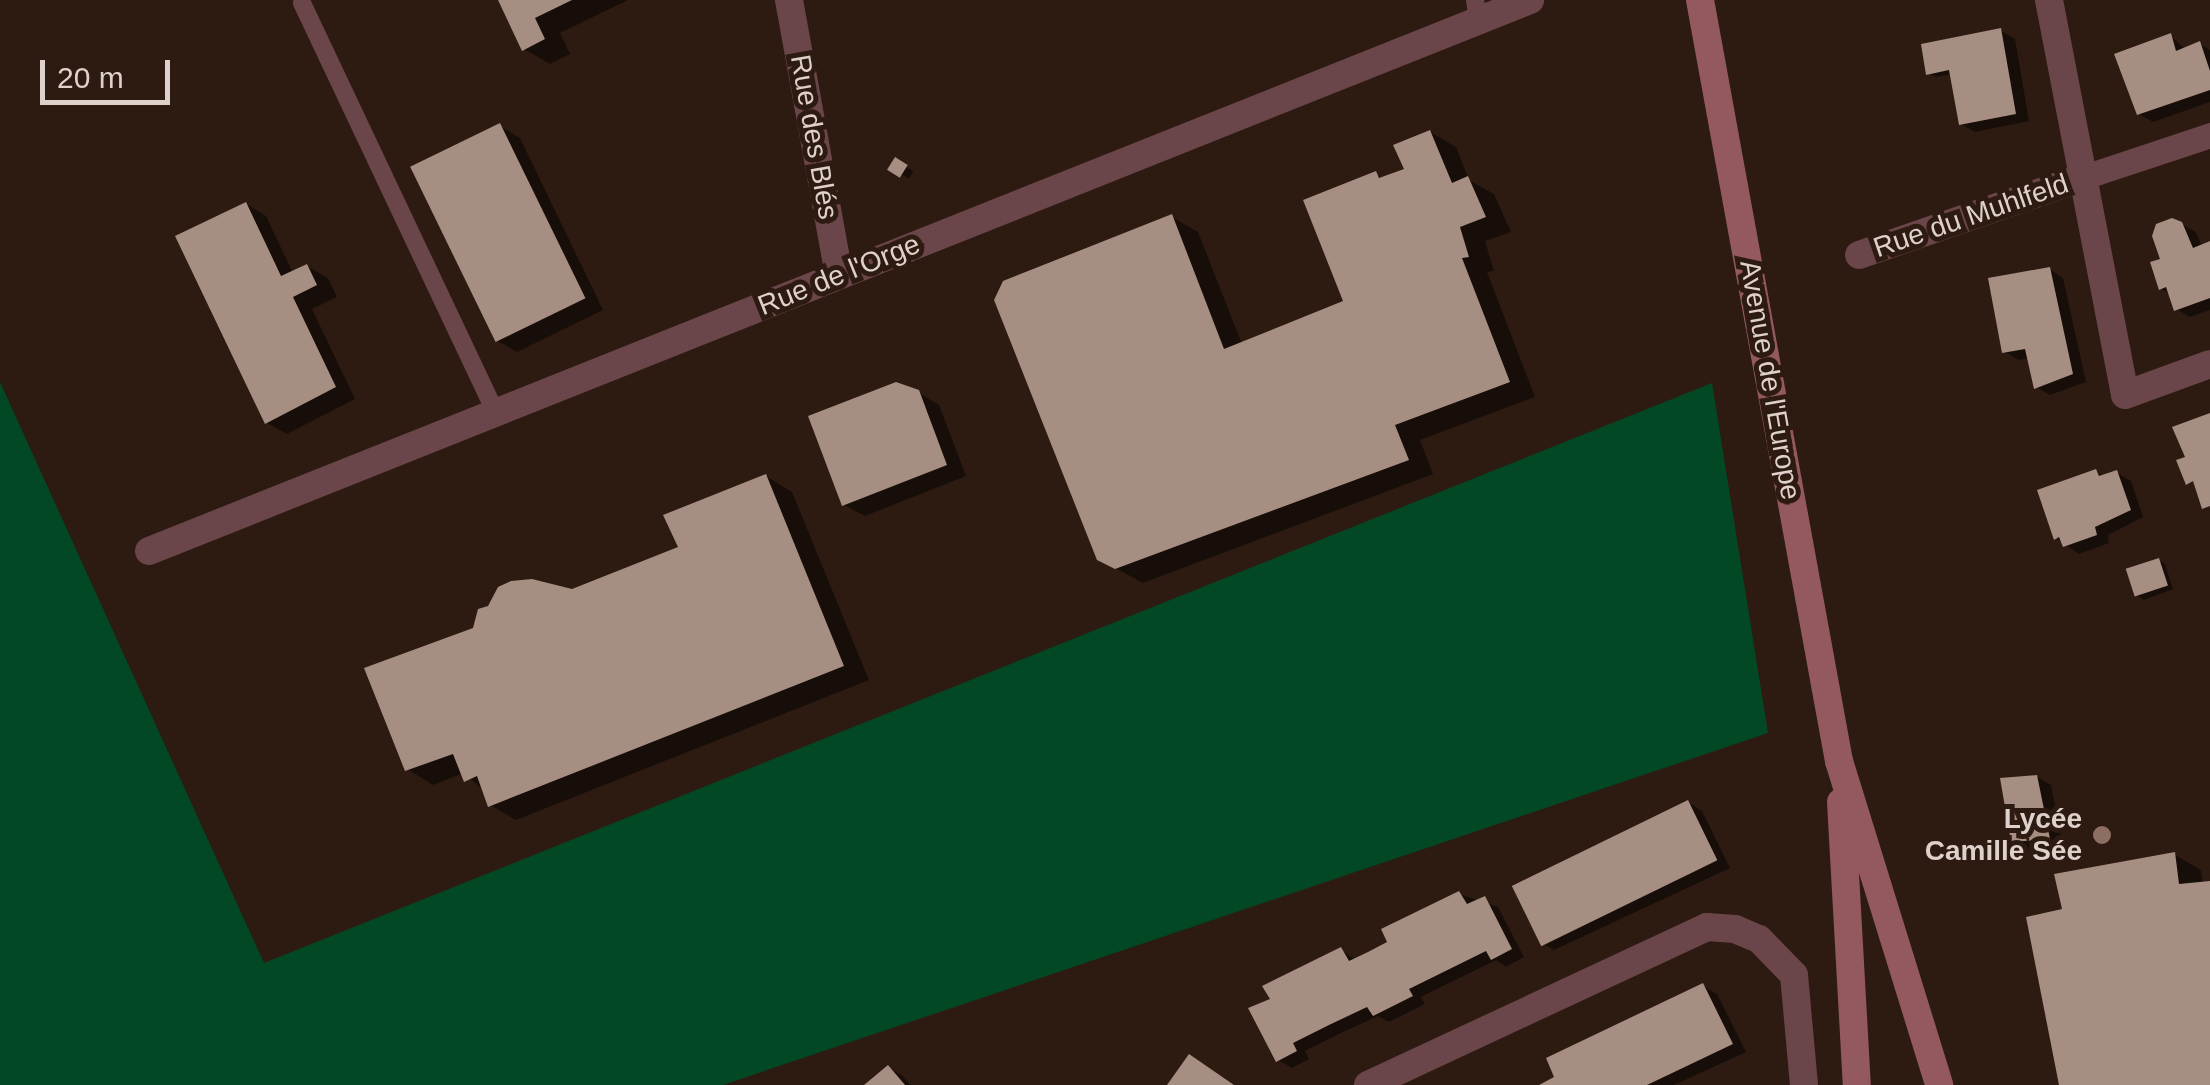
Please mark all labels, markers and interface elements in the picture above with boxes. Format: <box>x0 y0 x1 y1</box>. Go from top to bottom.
scale bar <box>45 40 175 102</box>
street label: Rue des Blés <box>783 52 845 222</box>
text: 20 m <box>57 61 124 94</box>
street label: Rue du Muhlfeld <box>1869 167 2073 265</box>
street label: Rue de l'Orge <box>753 227 925 323</box>
street label: Avenue de l'Europe <box>1732 257 1808 503</box>
place label: Lycée Camille Sée <box>1925 802 2082 868</box>
marker: Lycée Camille Sée <box>2091 824 2113 846</box>

